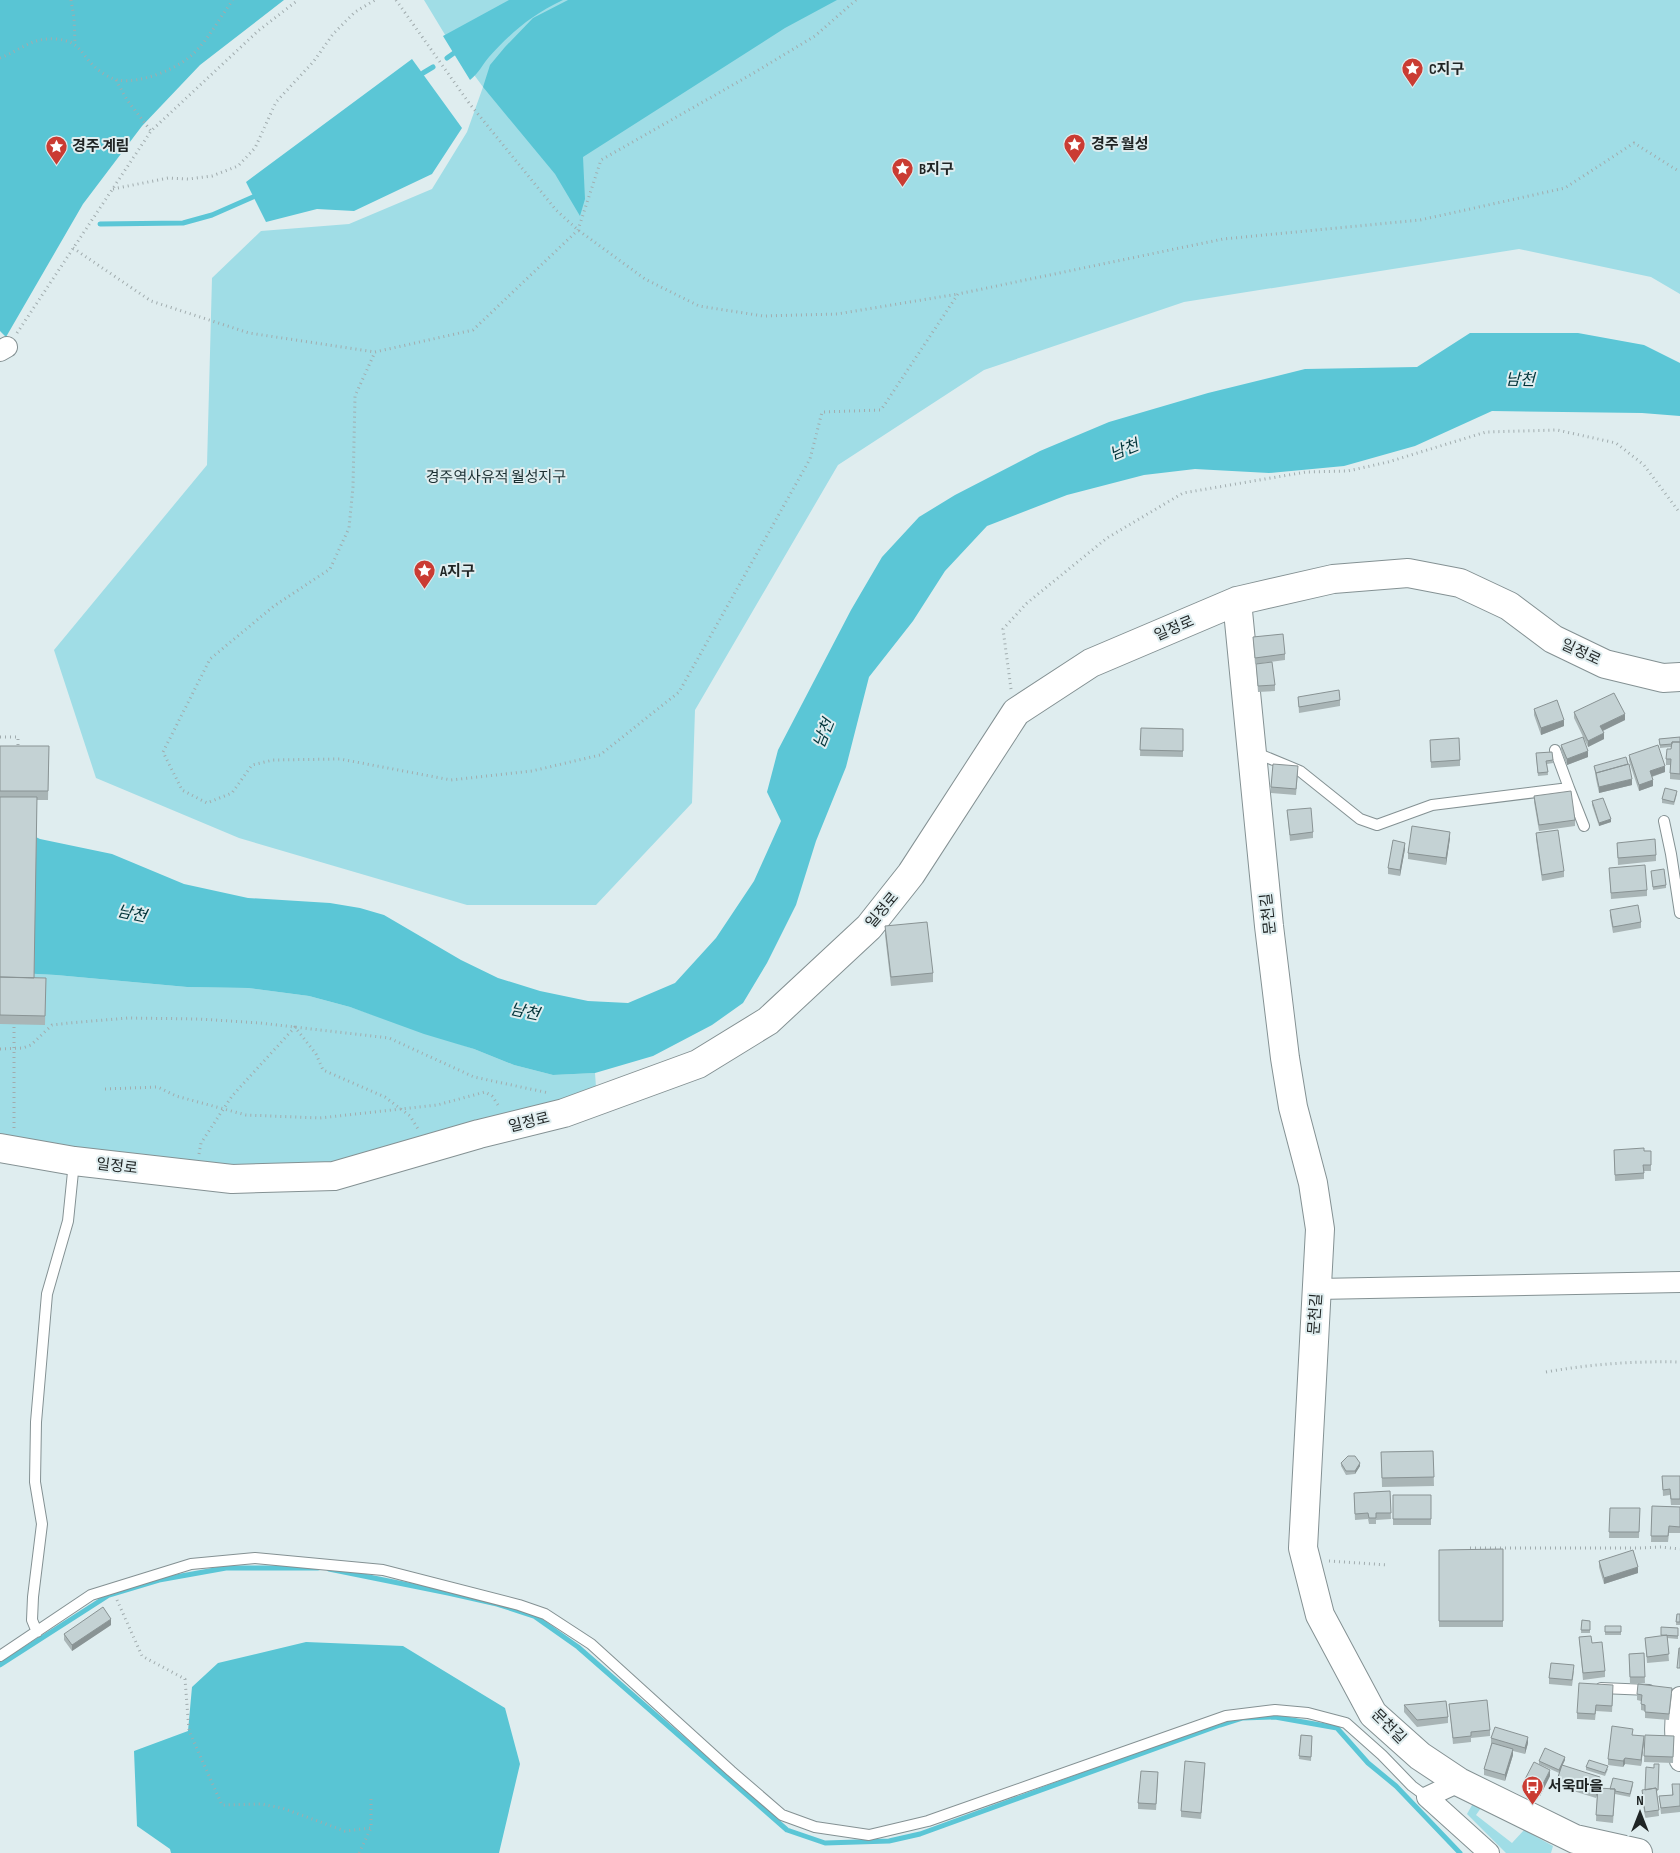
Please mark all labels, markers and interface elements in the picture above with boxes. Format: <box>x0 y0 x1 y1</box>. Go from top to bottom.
place icon: C지구 <box>1401 57 1425 88</box>
place label: C지구 <box>1429 60 1464 79</box>
place icon: 경주 월성 <box>1063 132 1087 163</box>
place icon: 경주 계림 <box>44 134 68 165</box>
place label: 경주 월성 <box>1091 135 1149 154</box>
place label: 경주 계림 <box>72 137 130 156</box>
place icon: B지구 <box>891 157 915 188</box>
place label: B지구 <box>919 160 954 179</box>
water label: 남천 <box>1505 371 1537 390</box>
water label: 남천 <box>1107 435 1144 465</box>
park label: 경주역사유적 월성지구 <box>426 468 566 487</box>
place icon: A지구 <box>412 559 436 590</box>
place label: A지구 <box>439 562 475 581</box>
street label: 일정로 <box>1151 612 1197 645</box>
street label: 일정로 <box>1558 635 1604 670</box>
water label: 남천 <box>810 714 840 751</box>
street label: 일정로 <box>862 888 903 932</box>
street label: 문천길 <box>1257 892 1280 936</box>
water label: 남천 <box>115 902 150 927</box>
water label: 남천 <box>508 1000 543 1025</box>
street label: 일정로 <box>507 1108 552 1137</box>
street label: 일정로 <box>95 1155 139 1178</box>
street label: 문천길 <box>1305 1293 1326 1335</box>
street label: 문천길 <box>1367 1705 1410 1748</box>
bus stop icon: 서욱마을 <box>1520 1774 1544 1805</box>
place label: 서욱마을 <box>1548 1777 1603 1796</box>
north arrow <box>1615 1788 1665 1838</box>
text: N <box>1636 1792 1644 1809</box>

